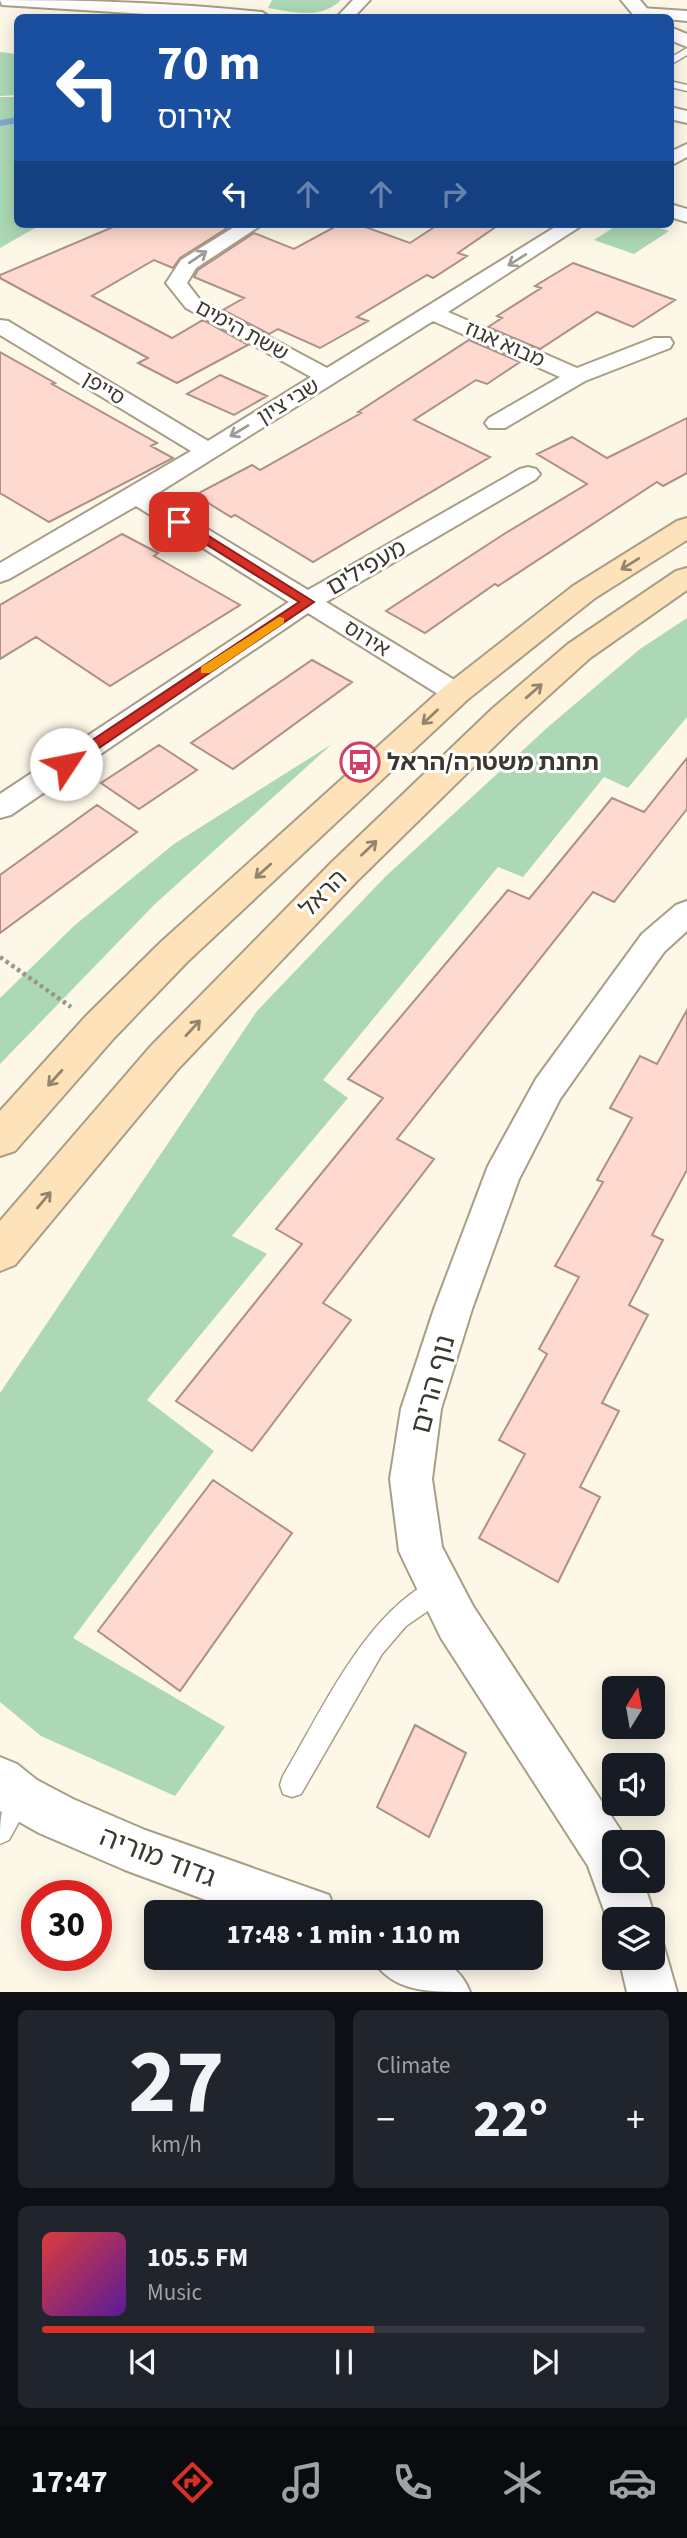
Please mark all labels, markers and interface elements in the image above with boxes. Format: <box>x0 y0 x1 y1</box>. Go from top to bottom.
text: 70 m <box>157 29 261 99</box>
icon: left <box>42 42 133 133</box>
text: אירוס <box>157 95 232 141</box>
icon: left <box>216 175 254 213</box>
icon: ahead <box>289 175 327 213</box>
icon: ahead <box>362 175 400 213</box>
icon: right <box>435 175 473 213</box>
one-way arrow <box>188 250 207 265</box>
one-way arrow <box>507 254 527 268</box>
street label: ששת הימים <box>190 292 294 368</box>
street label: מבוא אגוז <box>461 313 550 375</box>
street label: סייפן <box>77 364 131 412</box>
street label: שבי ציון <box>251 371 325 431</box>
one-way arrow <box>230 424 250 438</box>
pin <box>149 492 209 552</box>
icon: arrive <box>160 503 198 541</box>
street label: מעפילים <box>320 531 413 604</box>
one-way arrow <box>620 557 640 571</box>
street label: אירוס <box>338 612 396 664</box>
one-way arrow <box>525 683 543 699</box>
one-way arrow <box>422 708 439 725</box>
position arrow <box>29 727 103 801</box>
bus stop icon: תחנת משטרה/הראל <box>339 741 381 783</box>
place label: תחנת משטרה/הראל <box>387 745 599 780</box>
one-way arrow <box>360 839 377 856</box>
street label: הראל <box>291 861 355 925</box>
one-way arrow <box>254 863 272 879</box>
one-way arrow <box>184 1020 201 1037</box>
one-way arrow <box>46 1069 63 1086</box>
one-way arrow <box>36 1191 52 1209</box>
street label: נוף הרים <box>401 1330 465 1438</box>
north arrow <box>602 1676 665 1740</box>
map controls <box>602 1676 665 1970</box>
button: sound <box>602 1753 665 1816</box>
street label: גדוד מוריה <box>94 1817 221 1897</box>
button: search <box>602 1830 665 1893</box>
speed limit sign: 30 <box>21 1880 112 1971</box>
button: layers <box>602 1907 665 1970</box>
text: 17:48 · 1 min · 110 m <box>227 1916 460 1953</box>
text: 27 <box>128 2018 224 2147</box>
text: Climate <box>377 2049 450 2082</box>
text: 22° <box>473 2083 548 2157</box>
text: − <box>377 2093 395 2147</box>
text: + <box>626 2093 645 2147</box>
text: km/h <box>151 2128 202 2161</box>
text: 105.5 FM <box>147 2239 248 2276</box>
text: Music <box>147 2276 202 2309</box>
icon: previous <box>124 2343 162 2381</box>
icon: pause <box>325 2343 363 2381</box>
icon: next <box>526 2343 564 2381</box>
icon: directions <box>168 2458 217 2507</box>
icon: music <box>278 2458 327 2507</box>
icon: phone <box>388 2458 437 2507</box>
icon: climate <box>498 2458 547 2507</box>
icon: car <box>608 2458 657 2507</box>
text: 17:47 <box>30 2459 108 2505</box>

